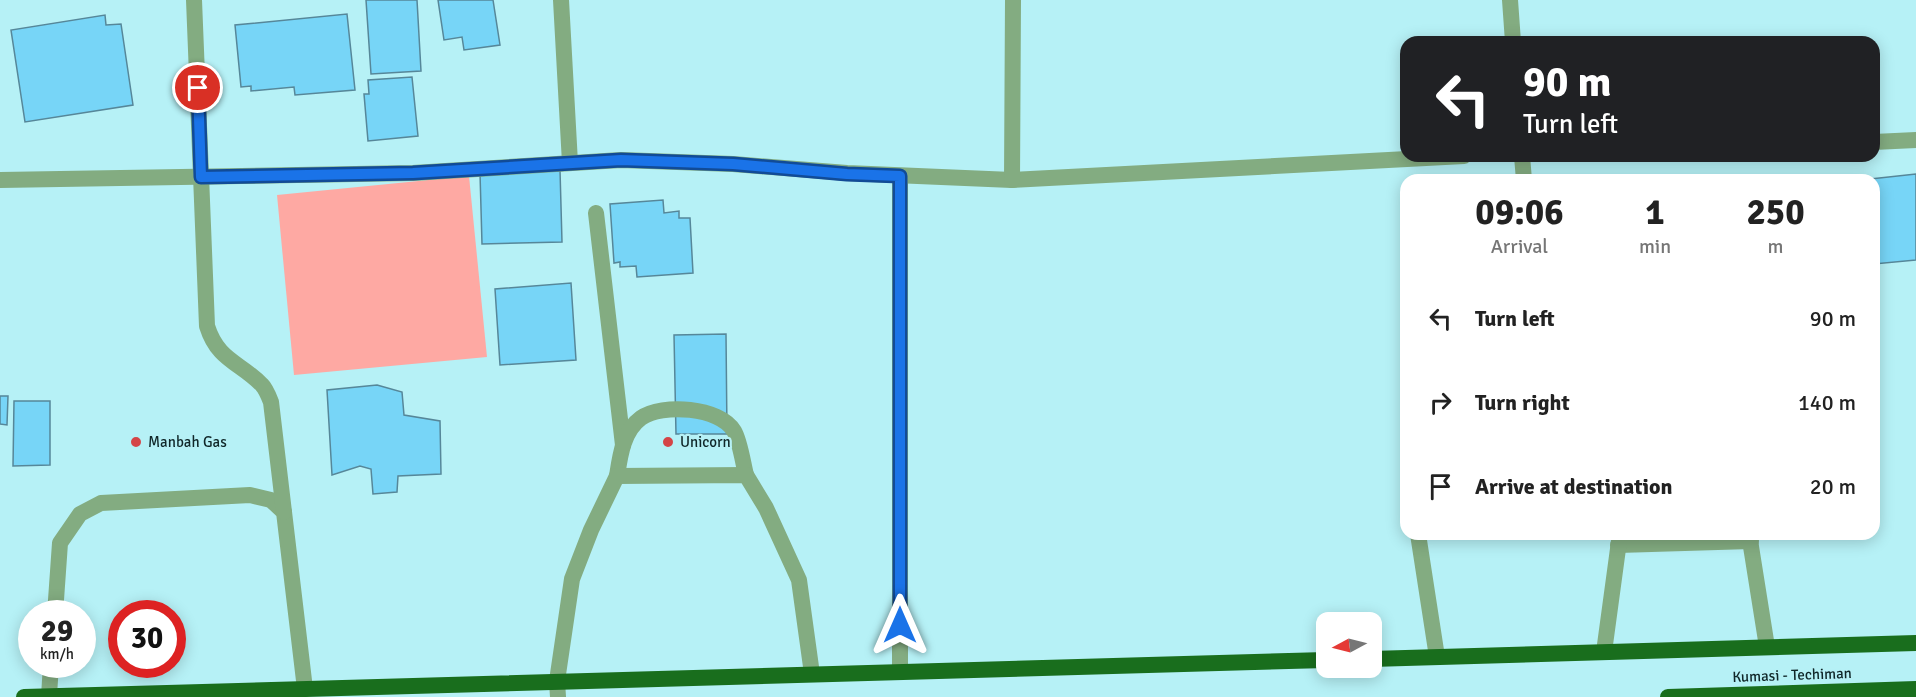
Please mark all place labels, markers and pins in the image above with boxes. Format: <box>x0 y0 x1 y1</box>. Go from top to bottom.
pin <box>172 62 223 113</box>
place label: Manbah Gas <box>148 433 227 451</box>
place label: Unicorn <box>680 433 731 451</box>
marker: Manbah Gas <box>129 435 143 449</box>
marker: Unicorn <box>661 435 675 449</box>

